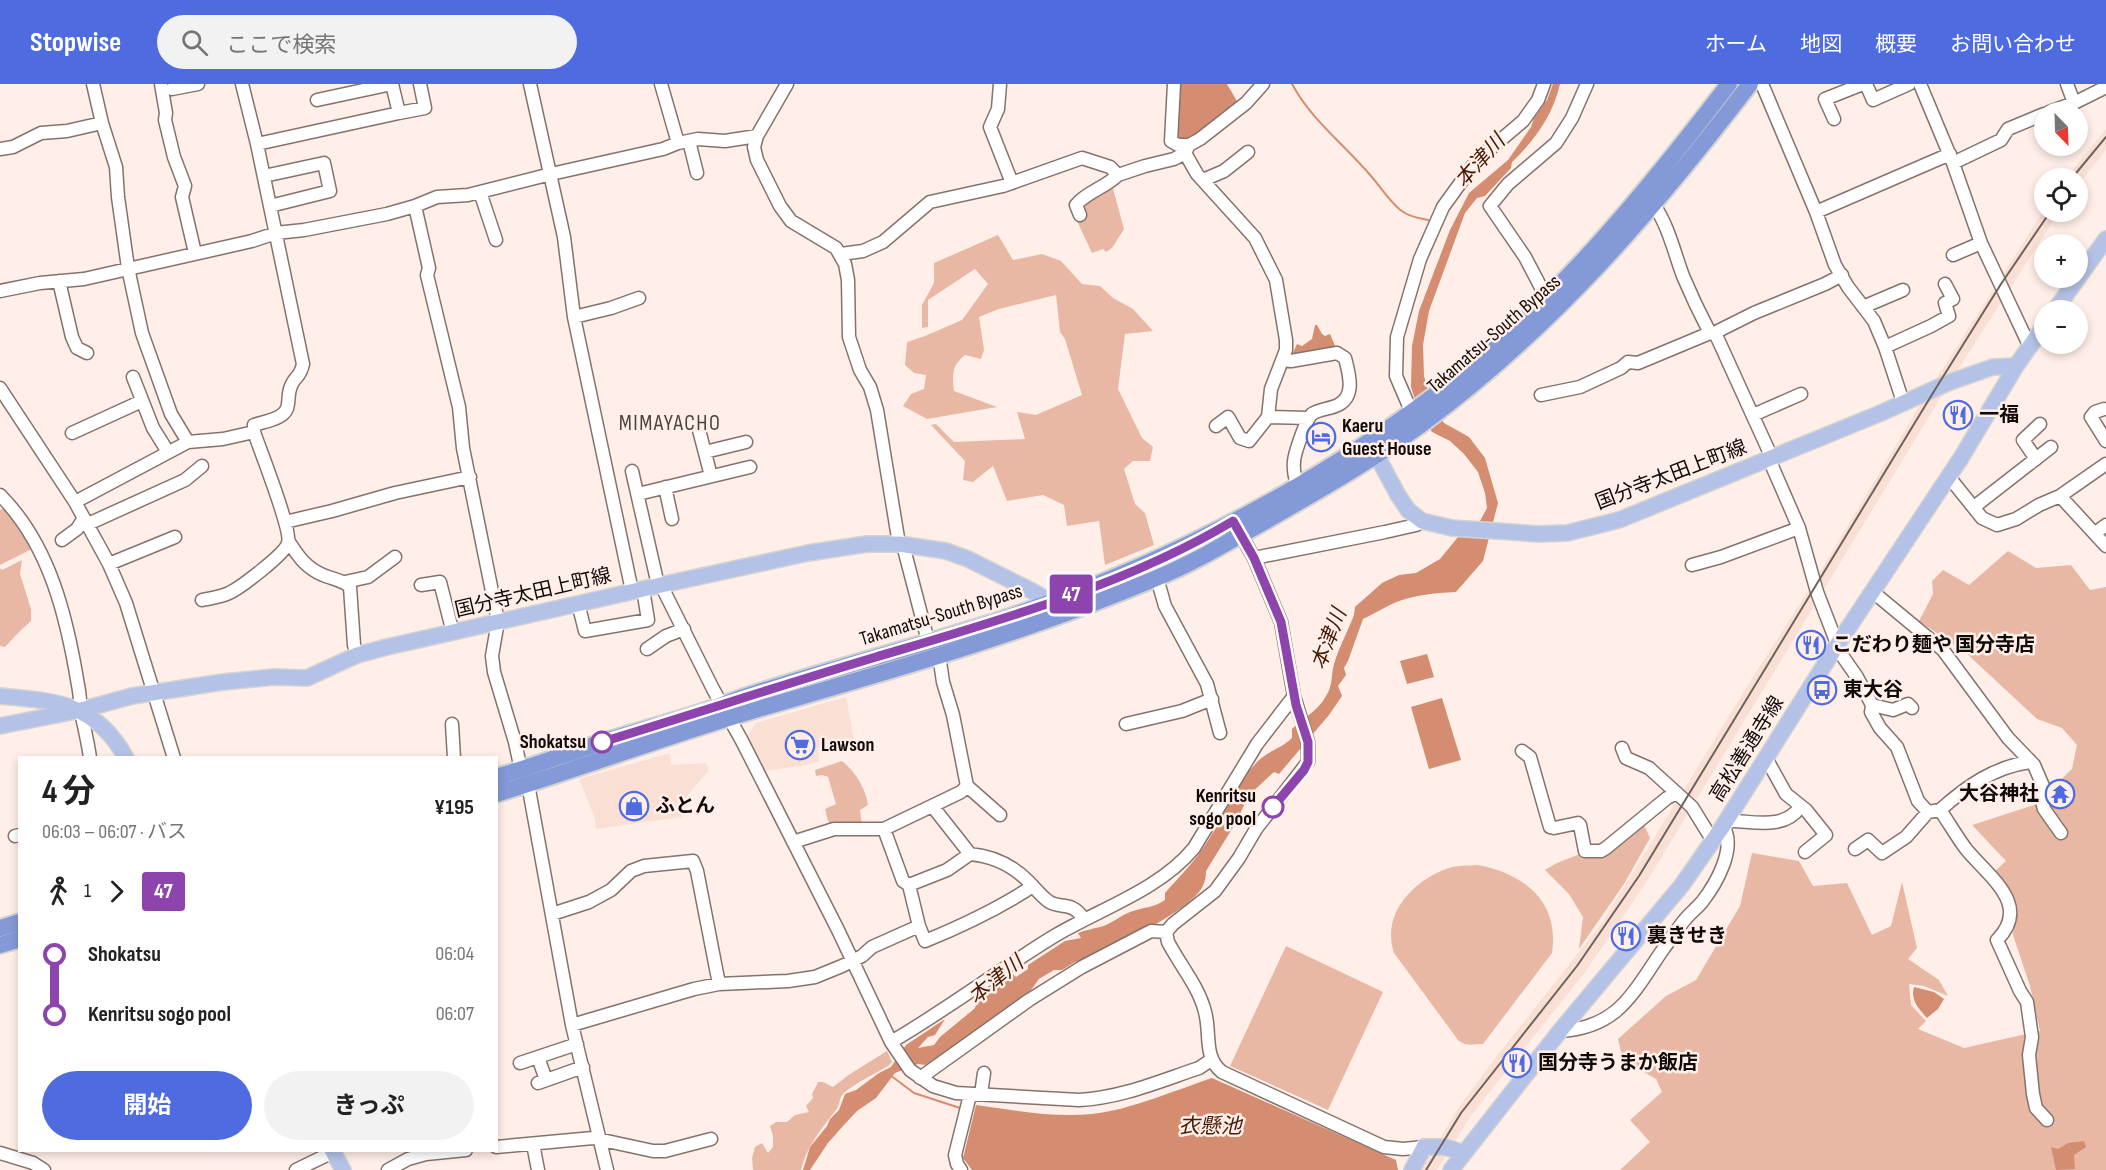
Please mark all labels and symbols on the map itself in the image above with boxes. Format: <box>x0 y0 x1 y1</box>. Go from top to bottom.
north arrow <box>2034 102 2088 156</box>
water label: 本津川 <box>1450 128 1512 193</box>
street label: Takamatsu-South Bypass <box>1422 270 1566 398</box>
restaurant icon: 一福 <box>1942 399 1974 431</box>
place label: 一福 <box>1979 403 2019 427</box>
district label: MIMAYACHO <box>619 410 721 437</box>
place label: Kaeru Guest House <box>1342 414 1432 461</box>
hotel icon: Kaeru Guest House <box>1305 421 1337 453</box>
street label: 国分寺太田上町線 <box>1592 435 1750 515</box>
street label: 国分寺太田上町線 <box>452 563 614 623</box>
line badge: 47 <box>1044 574 1098 614</box>
street label: Takamatsu-South Bypass <box>857 579 1025 651</box>
water label: 本津川 <box>1306 603 1353 673</box>
restaurant icon: こだわり麺や 国分寺店 <box>1795 629 1827 661</box>
place label: こだわり麺や 国分寺店 <box>1832 633 2035 657</box>
bus stop icon: 東大谷 <box>1806 674 1838 706</box>
place label: 東大谷 <box>1843 678 1903 702</box>
street label: 高松善通寺線 <box>1705 692 1789 806</box>
supermarket icon: Lawson <box>784 729 816 761</box>
place label: Shokatsu <box>520 730 586 754</box>
marker: Shokatsu <box>591 731 613 753</box>
place label: Lawson <box>821 733 874 757</box>
temple icon: 大谷神社 <box>2044 778 2076 810</box>
place label: 大谷神社 <box>1959 782 2039 806</box>
place label: Kenritsu sogo pool <box>1189 784 1256 831</box>
shop icon: ふとん <box>618 790 650 822</box>
place label: ふとん <box>655 794 715 818</box>
marker: Kenritsu sogo pool <box>1262 796 1284 818</box>
restaurant icon: 裏きせき <box>1610 920 1642 952</box>
place label: 裏きせき <box>1647 924 1727 948</box>
water label: 本津川 <box>964 949 1030 1010</box>
restaurant icon: 国分寺うまか飯店 <box>1501 1047 1533 1079</box>
place label: 国分寺うまか飯店 <box>1538 1051 1698 1075</box>
water label: 衣懸池 <box>1179 1114 1243 1139</box>

